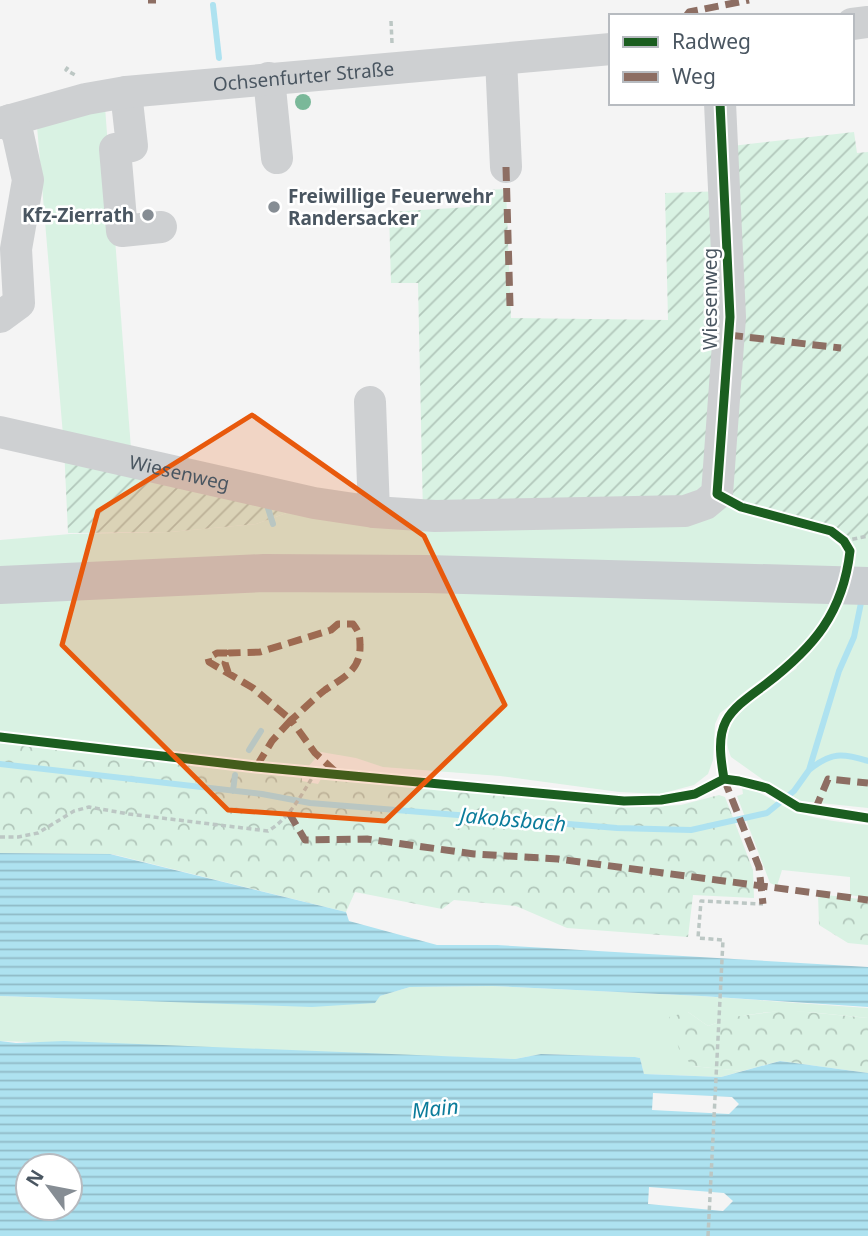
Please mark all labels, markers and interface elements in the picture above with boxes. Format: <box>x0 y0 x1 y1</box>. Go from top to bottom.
legend <box>609 14 854 105</box>
text: Radweg <box>672 27 751 55</box>
street label: Ochsenfurter Straße <box>212 55 395 97</box>
text: Weg <box>672 62 716 90</box>
place label: Freiwillige Feuerwehr Randersacker <box>288 183 494 231</box>
marker: Freiwillige Feuerwehr Randersacker <box>266 199 282 215</box>
place label: Kfz-Zierrath <box>22 202 134 228</box>
marker: Kfz-Zierrath <box>140 207 156 223</box>
street label: Wiesenweg <box>697 248 723 350</box>
street label: Wiesenweg <box>127 449 232 497</box>
water label: Jakobsbach <box>455 800 567 838</box>
water label: Main <box>410 1092 460 1124</box>
north arrow <box>14 1152 84 1222</box>
text: N <box>19 1165 50 1191</box>

